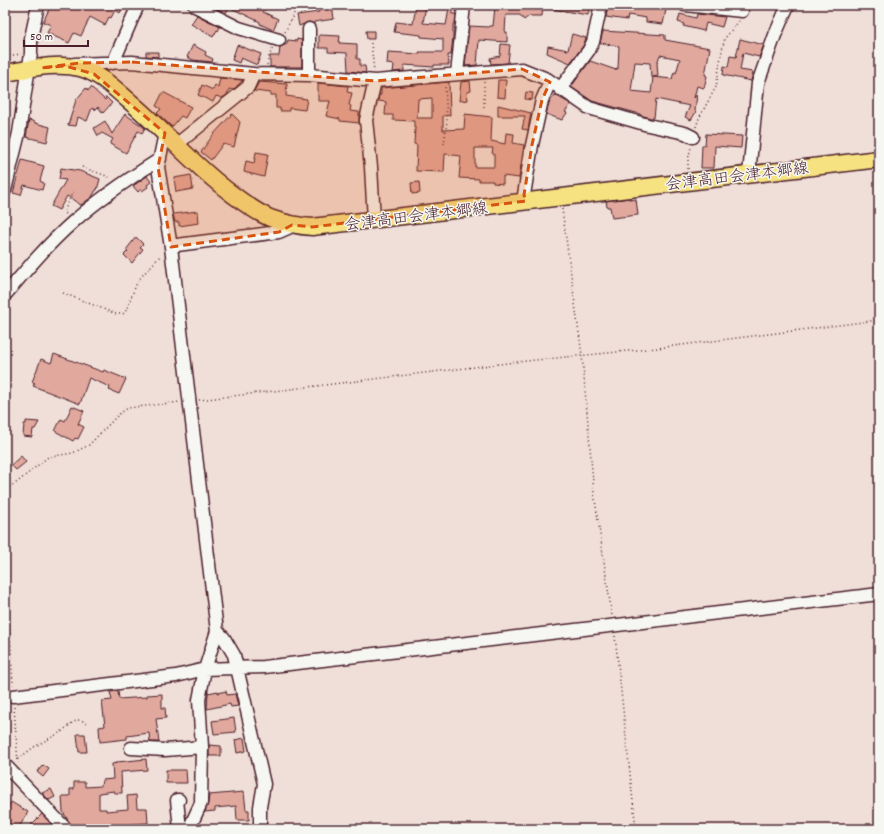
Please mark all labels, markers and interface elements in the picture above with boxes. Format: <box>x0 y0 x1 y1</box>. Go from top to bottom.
scale bar <box>24 22 88 48</box>
text: 50 m <box>30 29 53 46</box>
street label: 会津高田会津本郷線 <box>664 157 810 198</box>
street label: 会津高田会津本郷線 <box>343 197 489 238</box>

